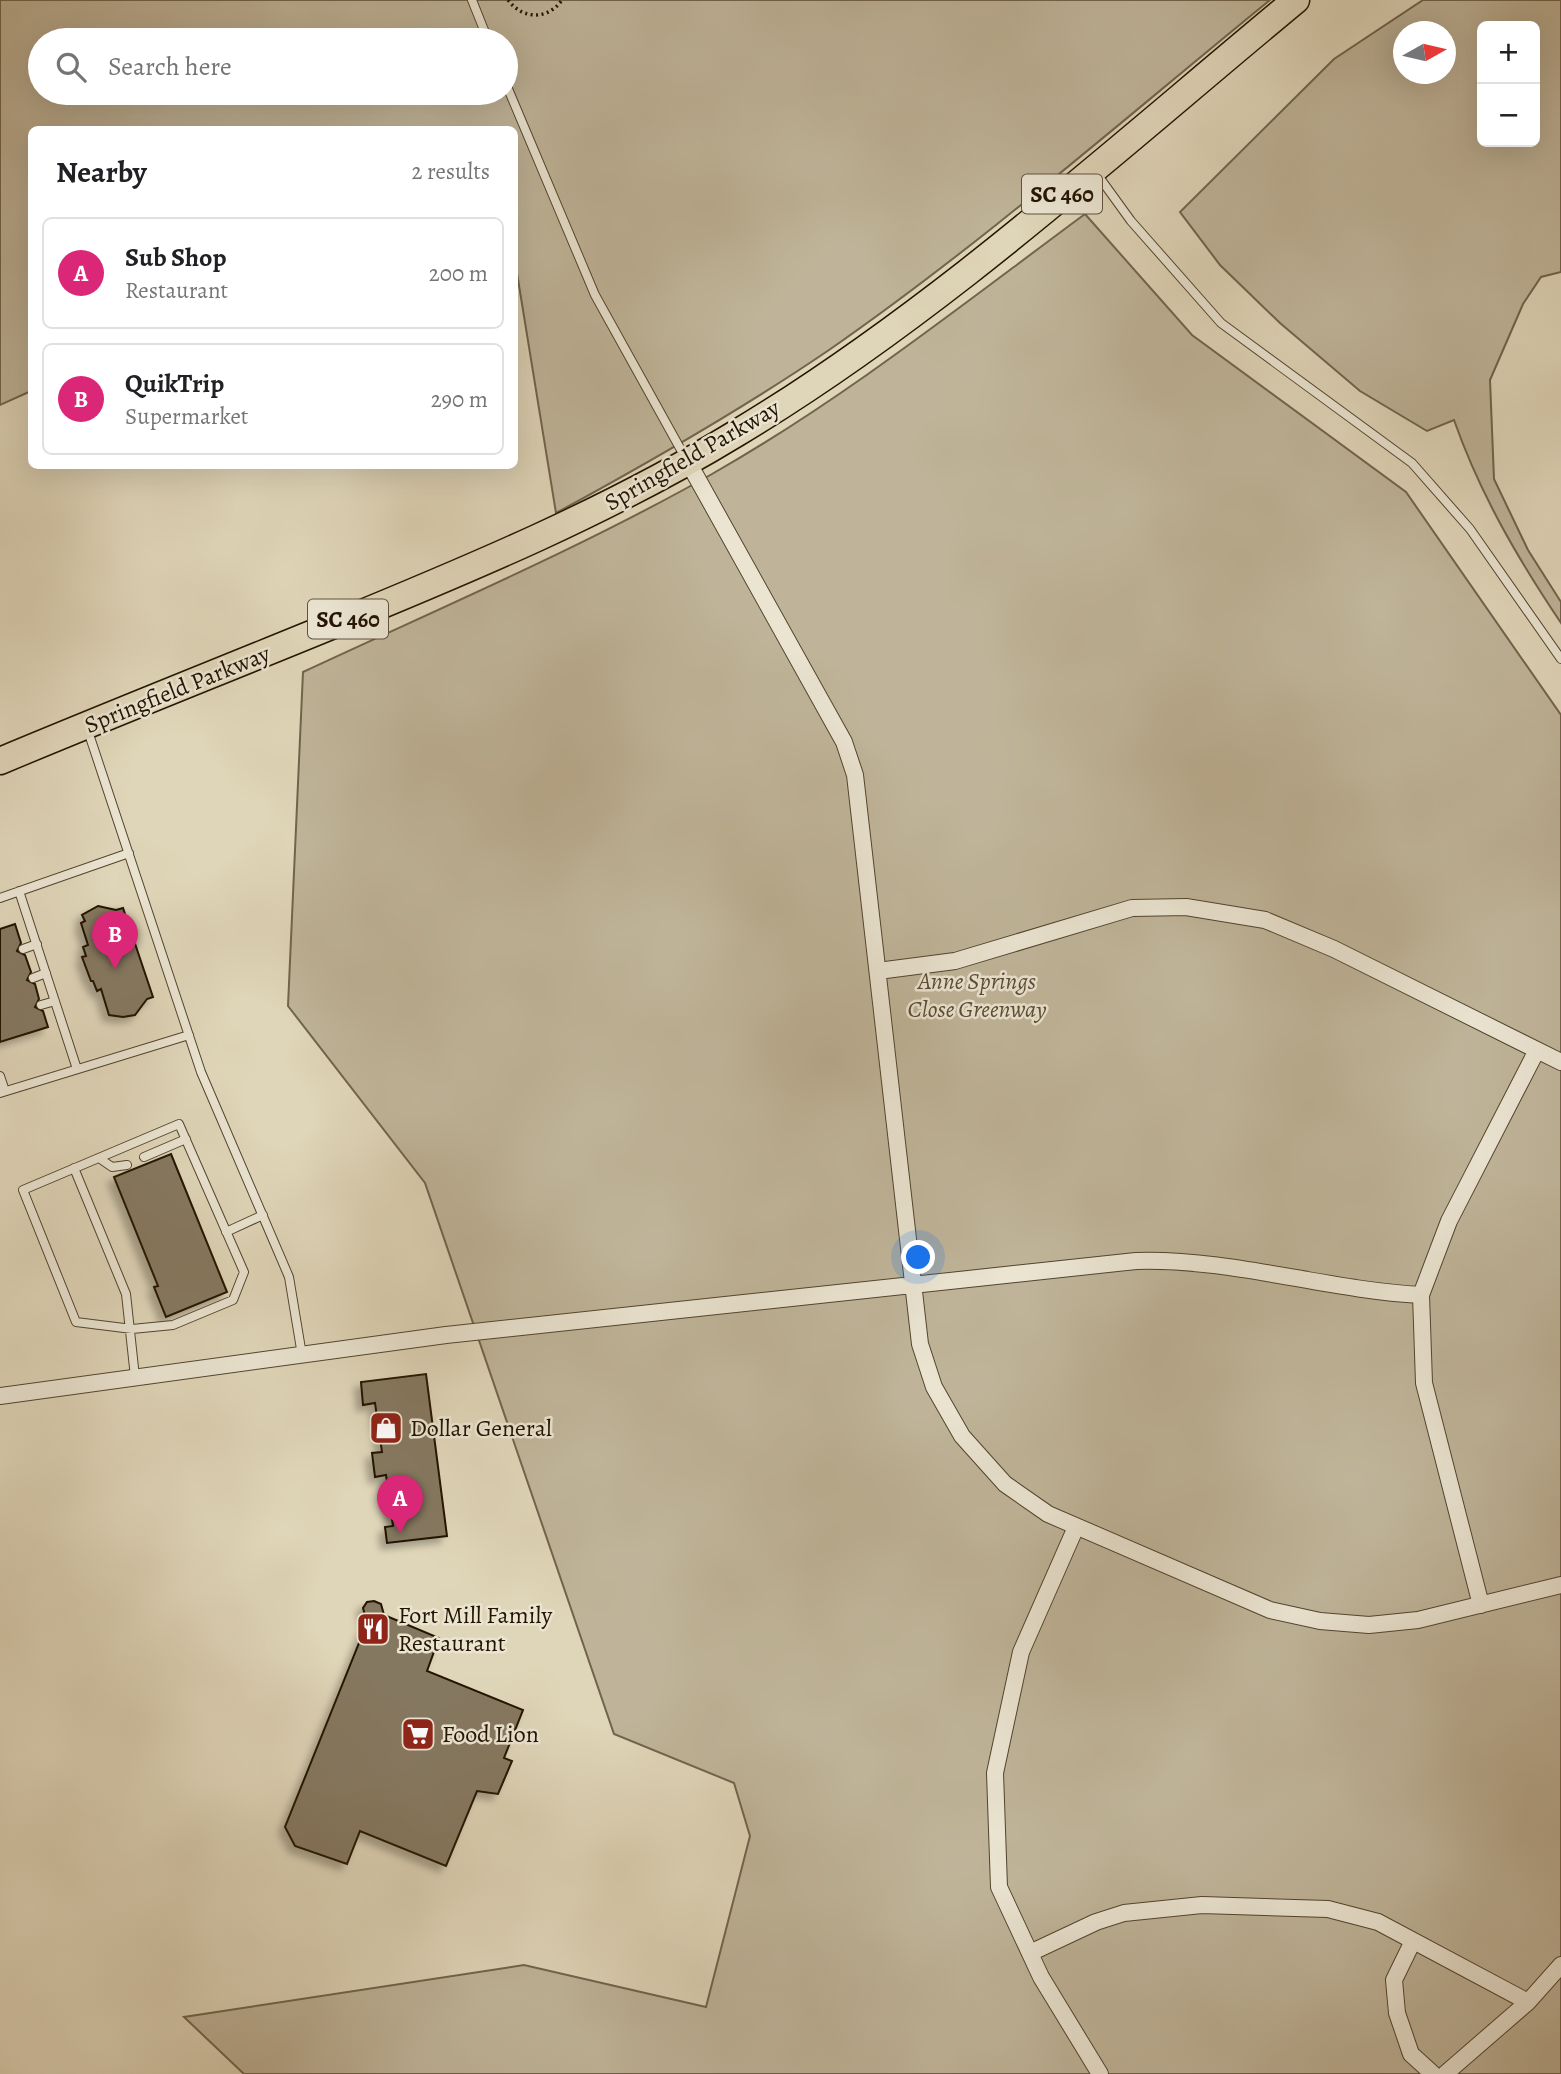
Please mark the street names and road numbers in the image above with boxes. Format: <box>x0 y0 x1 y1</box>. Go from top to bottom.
road number: SC 460 <box>1022 174 1102 214</box>
street label: Springfield Parkway <box>598 392 786 518</box>
road number: SC 460 <box>308 600 388 638</box>
street label: Springfield Parkway <box>79 637 275 741</box>

